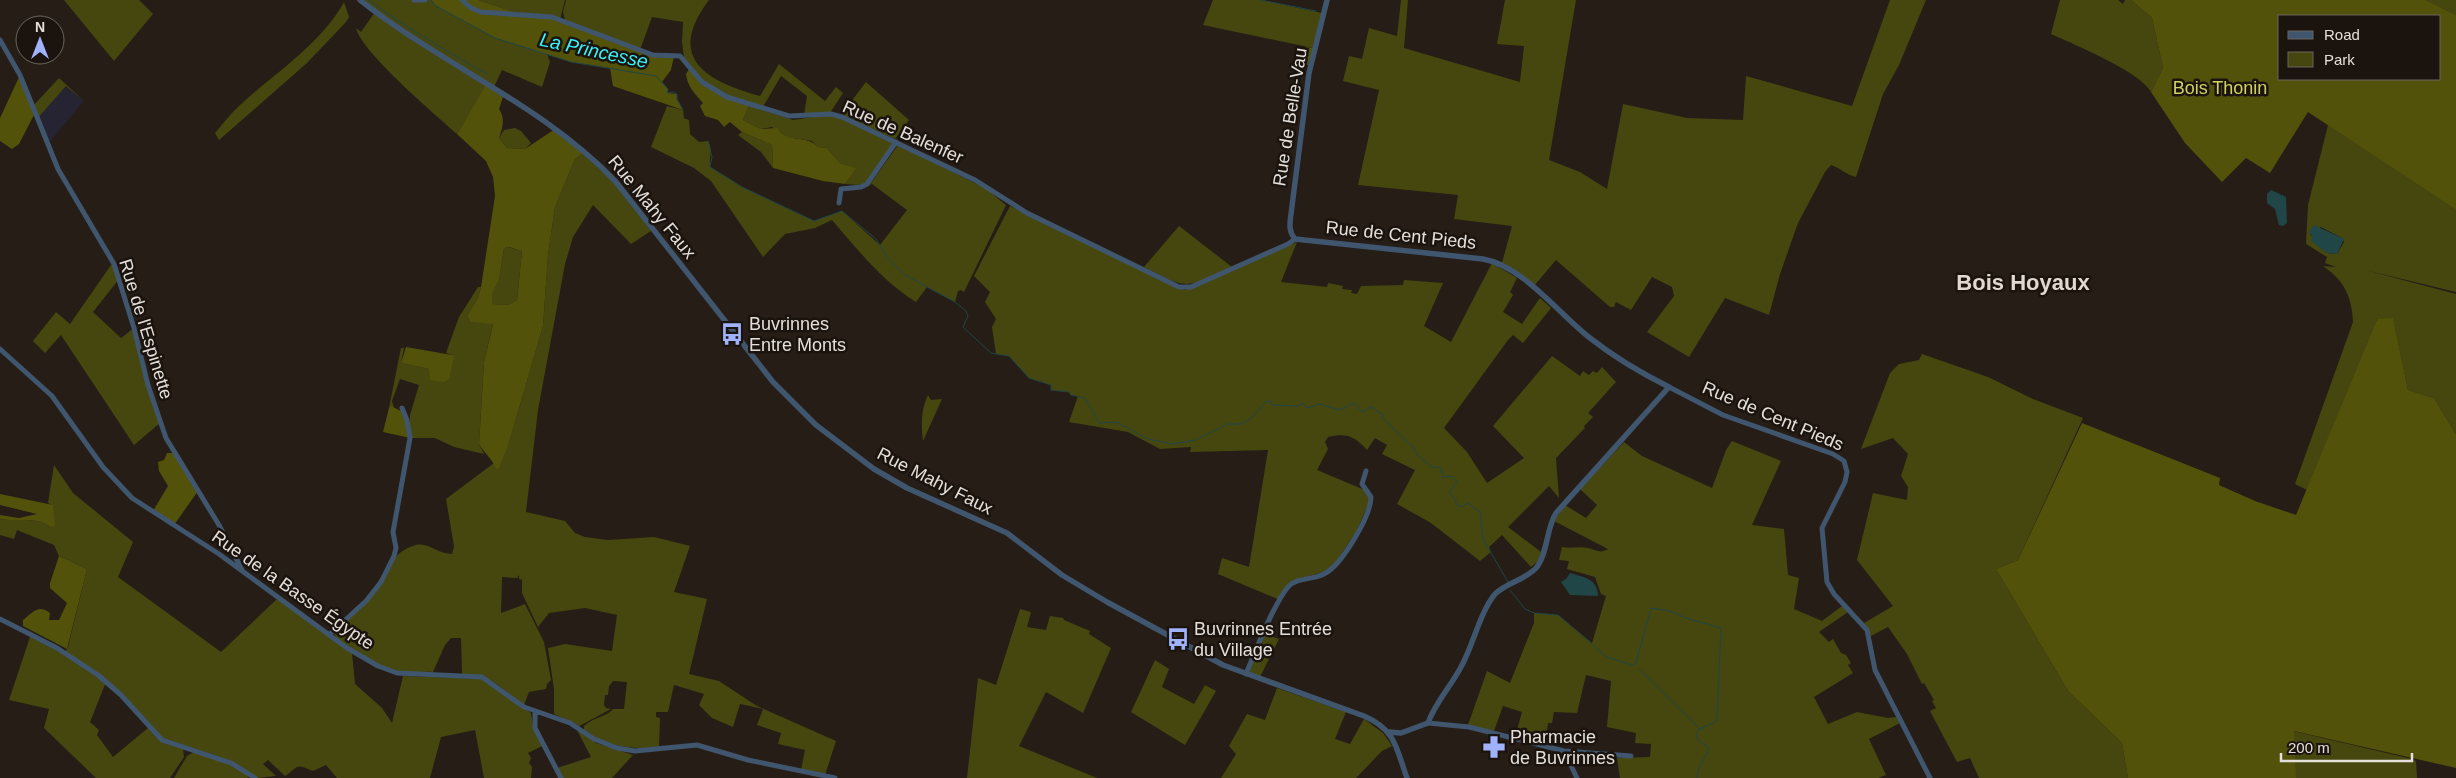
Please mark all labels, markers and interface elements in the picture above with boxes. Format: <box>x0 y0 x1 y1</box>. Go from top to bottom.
north arrow <box>15 15 65 65</box>
legend <box>2278 15 2441 80</box>
text: N <box>35 19 45 35</box>
text: Road <box>2324 26 2360 43</box>
water label: La Princesse <box>538 29 650 72</box>
street label: Rue de Belle-Vau <box>1269 46 1311 188</box>
text: Park <box>2324 51 2355 68</box>
park label: Bois Thonin <box>2173 78 2267 98</box>
street label: Rue de Balenfer <box>840 96 966 168</box>
street label: Rue Mahy Faux <box>604 151 700 263</box>
street label: Rue de Cent Pieds <box>1325 217 1477 253</box>
street label: Rue de l'Espinette <box>115 256 177 402</box>
district label: Bois Hoyaux <box>1956 270 2090 295</box>
place label: Buvrinnes Entre Monts <box>749 314 846 355</box>
bus stop icon: Buvrinnes Entre Monts <box>719 321 745 347</box>
street label: Rue de Cent Pieds <box>1700 377 1846 455</box>
street label: Rue Mahy Faux <box>874 443 996 519</box>
street label: Rue de la Basse Égypte <box>208 526 378 654</box>
place label: Buvrinnes Entrée du Village <box>1194 619 1332 660</box>
bus stop icon: Buvrinnes Entrée du Village <box>1165 626 1191 652</box>
place label: Pharmacie de Buvrinnes <box>1510 727 1615 768</box>
scale bar <box>2281 730 2412 762</box>
pharmacy icon: Pharmacie de Buvrinnes <box>1481 734 1507 760</box>
text: 200 m <box>2288 739 2330 756</box>

